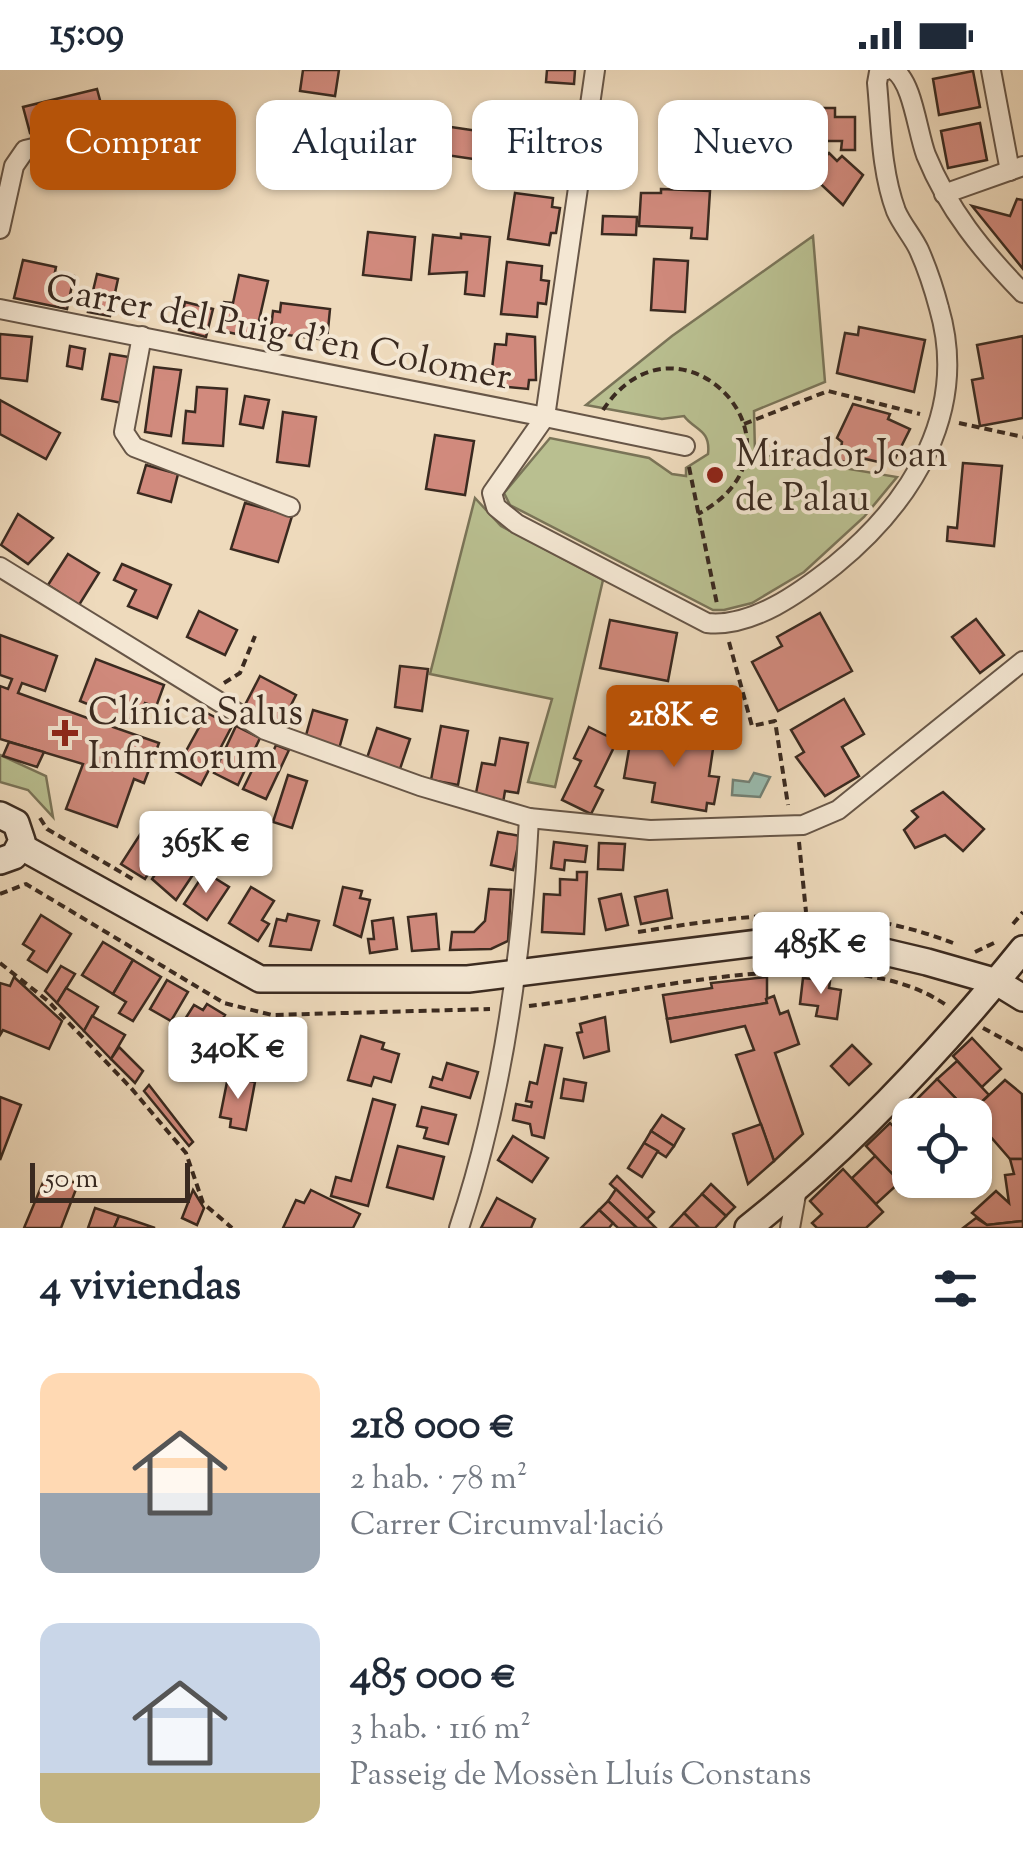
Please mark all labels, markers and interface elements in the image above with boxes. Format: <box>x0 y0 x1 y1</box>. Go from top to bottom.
text: 15:09 <box>50 8 124 62</box>
chip: Comprar <box>30 100 236 190</box>
chip: Alquilar <box>256 100 452 190</box>
chip: Filtros <box>472 100 638 190</box>
chip: Nuevo <box>658 100 828 190</box>
street label: Carrer del Puig d'en Colomer <box>41 263 516 407</box>
place label: Mirador Joan de Palau <box>735 430 948 528</box>
marker: Mirador Joan de Palau <box>704 464 726 486</box>
pin: 218K € <box>593 685 755 770</box>
place label: Clínica Salus Infirmorum <box>88 688 303 786</box>
text: 218K € <box>628 694 720 740</box>
marker: Clínica Salus Infirmorum <box>52 720 78 746</box>
pin: 365K € <box>125 811 287 896</box>
text: 365K € <box>161 820 251 866</box>
pin: 485K € <box>740 912 902 997</box>
text: 485K € <box>775 921 867 967</box>
pin: 340K € <box>157 1017 319 1102</box>
text: 340K € <box>190 1026 286 1072</box>
map controls <box>892 1098 992 1198</box>
button: locate <box>892 1098 992 1198</box>
scale bar <box>30 1158 190 1202</box>
text: 50 m <box>45 1160 99 1200</box>
text: 4 viviendas <box>40 1258 241 1318</box>
icon: filters <box>928 1261 983 1316</box>
text: 218 000 € <box>350 1397 515 1457</box>
icon: home <box>120 1413 240 1533</box>
text: 2 hab. · 78 m² <box>350 1457 528 1503</box>
text: Carrer Circumval·lació <box>350 1503 664 1549</box>
text: 485 000 € <box>350 1647 517 1707</box>
icon: home <box>120 1663 240 1783</box>
text: 3 hab. · 116 m² <box>350 1707 531 1753</box>
text: Passeig de Mossèn Lluís Constans <box>350 1753 811 1799</box>

